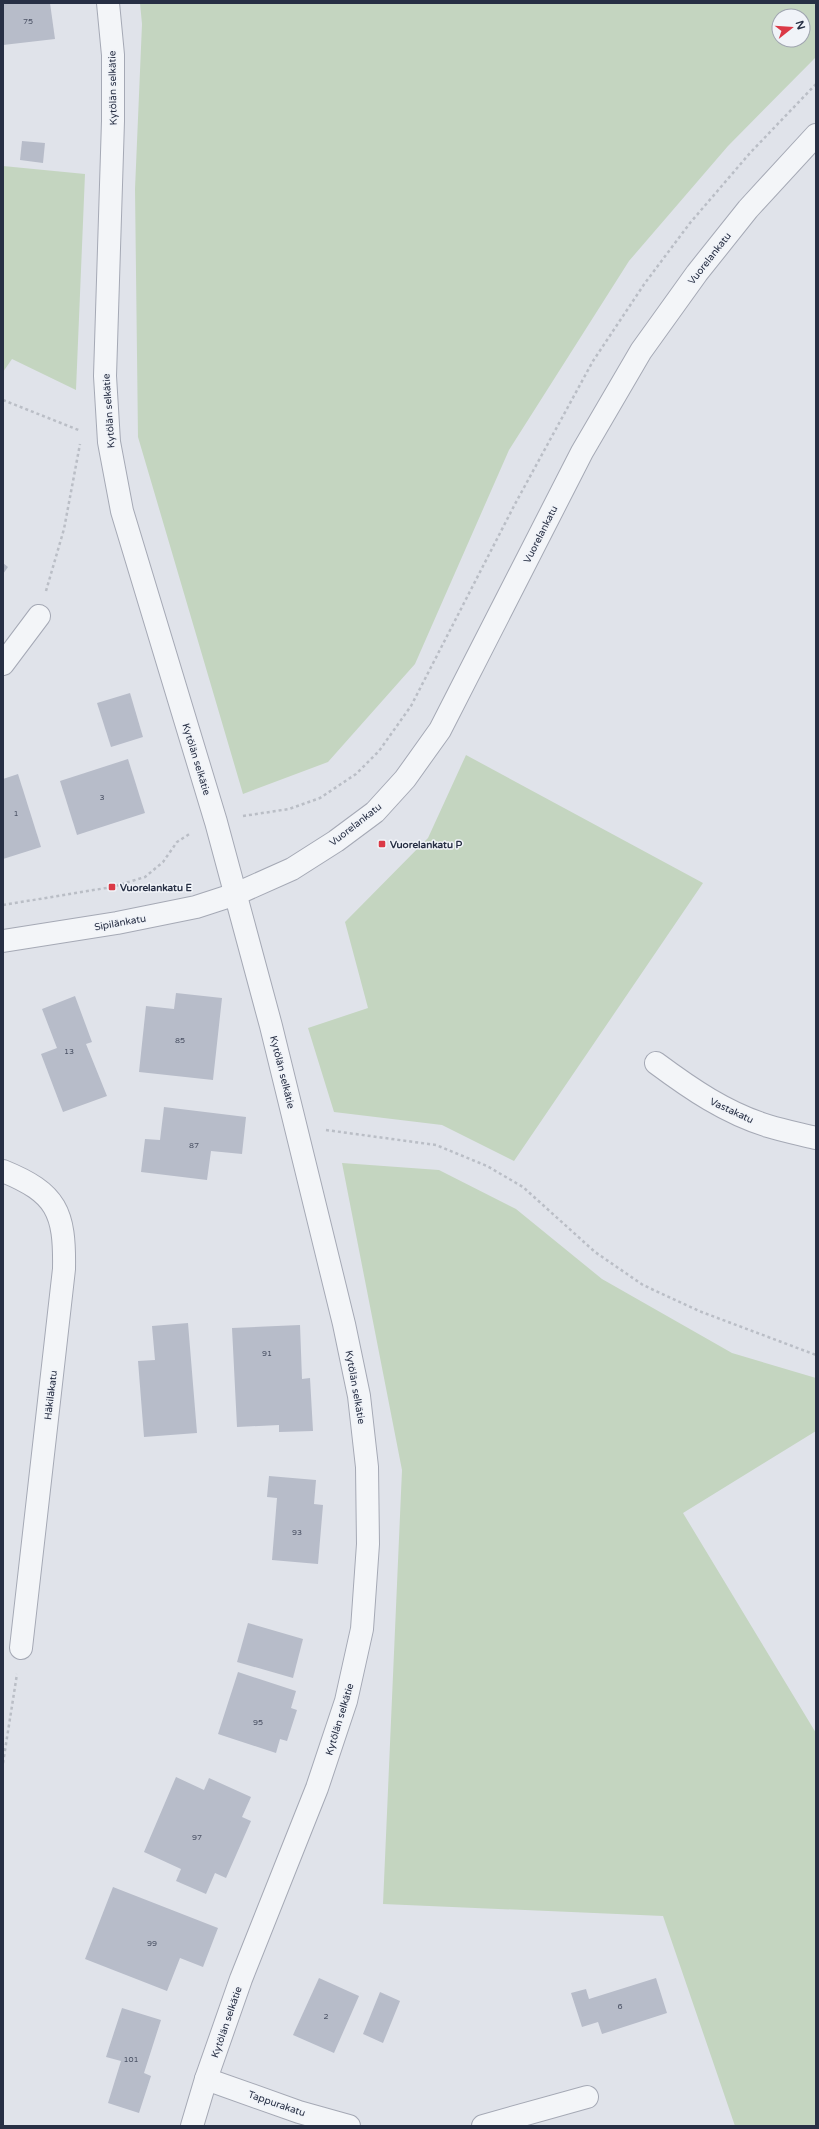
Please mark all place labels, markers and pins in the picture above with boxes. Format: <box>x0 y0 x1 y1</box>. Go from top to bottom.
marker: Vuorelankatu P <box>377 839 387 849</box>
place label: Vuorelankatu P <box>390 839 463 851</box>
marker: Vuorelankatu E <box>107 882 117 892</box>
place label: Vuorelankatu E <box>120 882 193 894</box>

